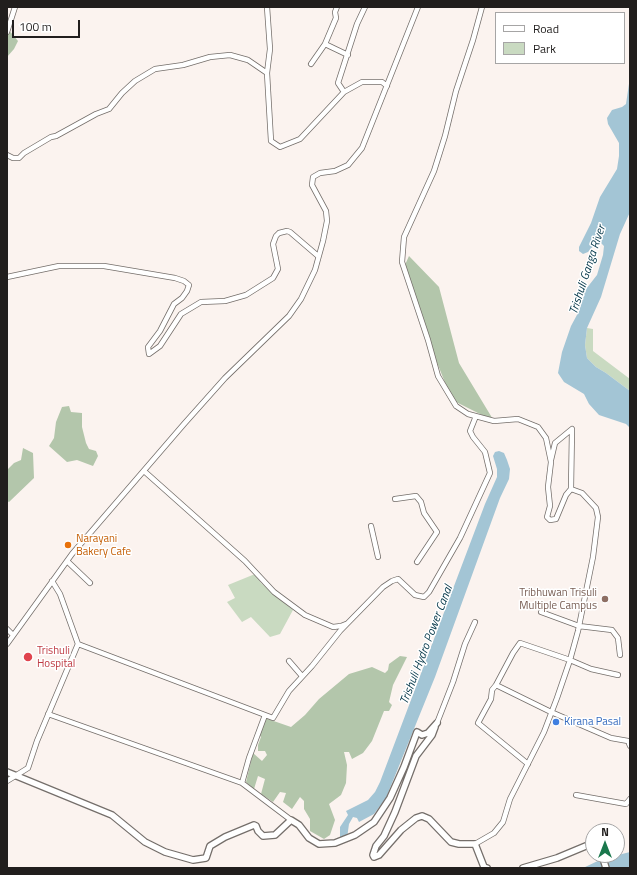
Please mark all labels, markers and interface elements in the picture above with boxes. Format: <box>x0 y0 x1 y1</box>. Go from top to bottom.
scale bar <box>14 12 82 38</box>
legend <box>495 12 625 64</box>
text: 100 m <box>19 17 52 36</box>
text: Road <box>533 19 559 38</box>
text: Park <box>533 39 556 58</box>
water label: Trishuli Ganga River <box>567 224 609 316</box>
place label: Narayani Bakery Cafe <box>76 532 131 558</box>
marker: Narayani Bakery Cafe <box>63 540 73 550</box>
water label: Trishuli Hydro Power Canal <box>398 583 456 707</box>
place label: Tribhuwan Trisuli Multiple Campus <box>519 586 597 612</box>
marker: Tribhuwan Trisuli Multiple Campus <box>600 594 610 604</box>
place label: Trishuli Hospital <box>37 644 75 670</box>
marker: Trishuli Hospital <box>22 651 34 663</box>
place label: Kirana Pasal <box>564 715 621 729</box>
marker: Kirana Pasal <box>551 717 561 727</box>
north arrow <box>585 823 625 863</box>
text: N <box>601 824 609 840</box>

